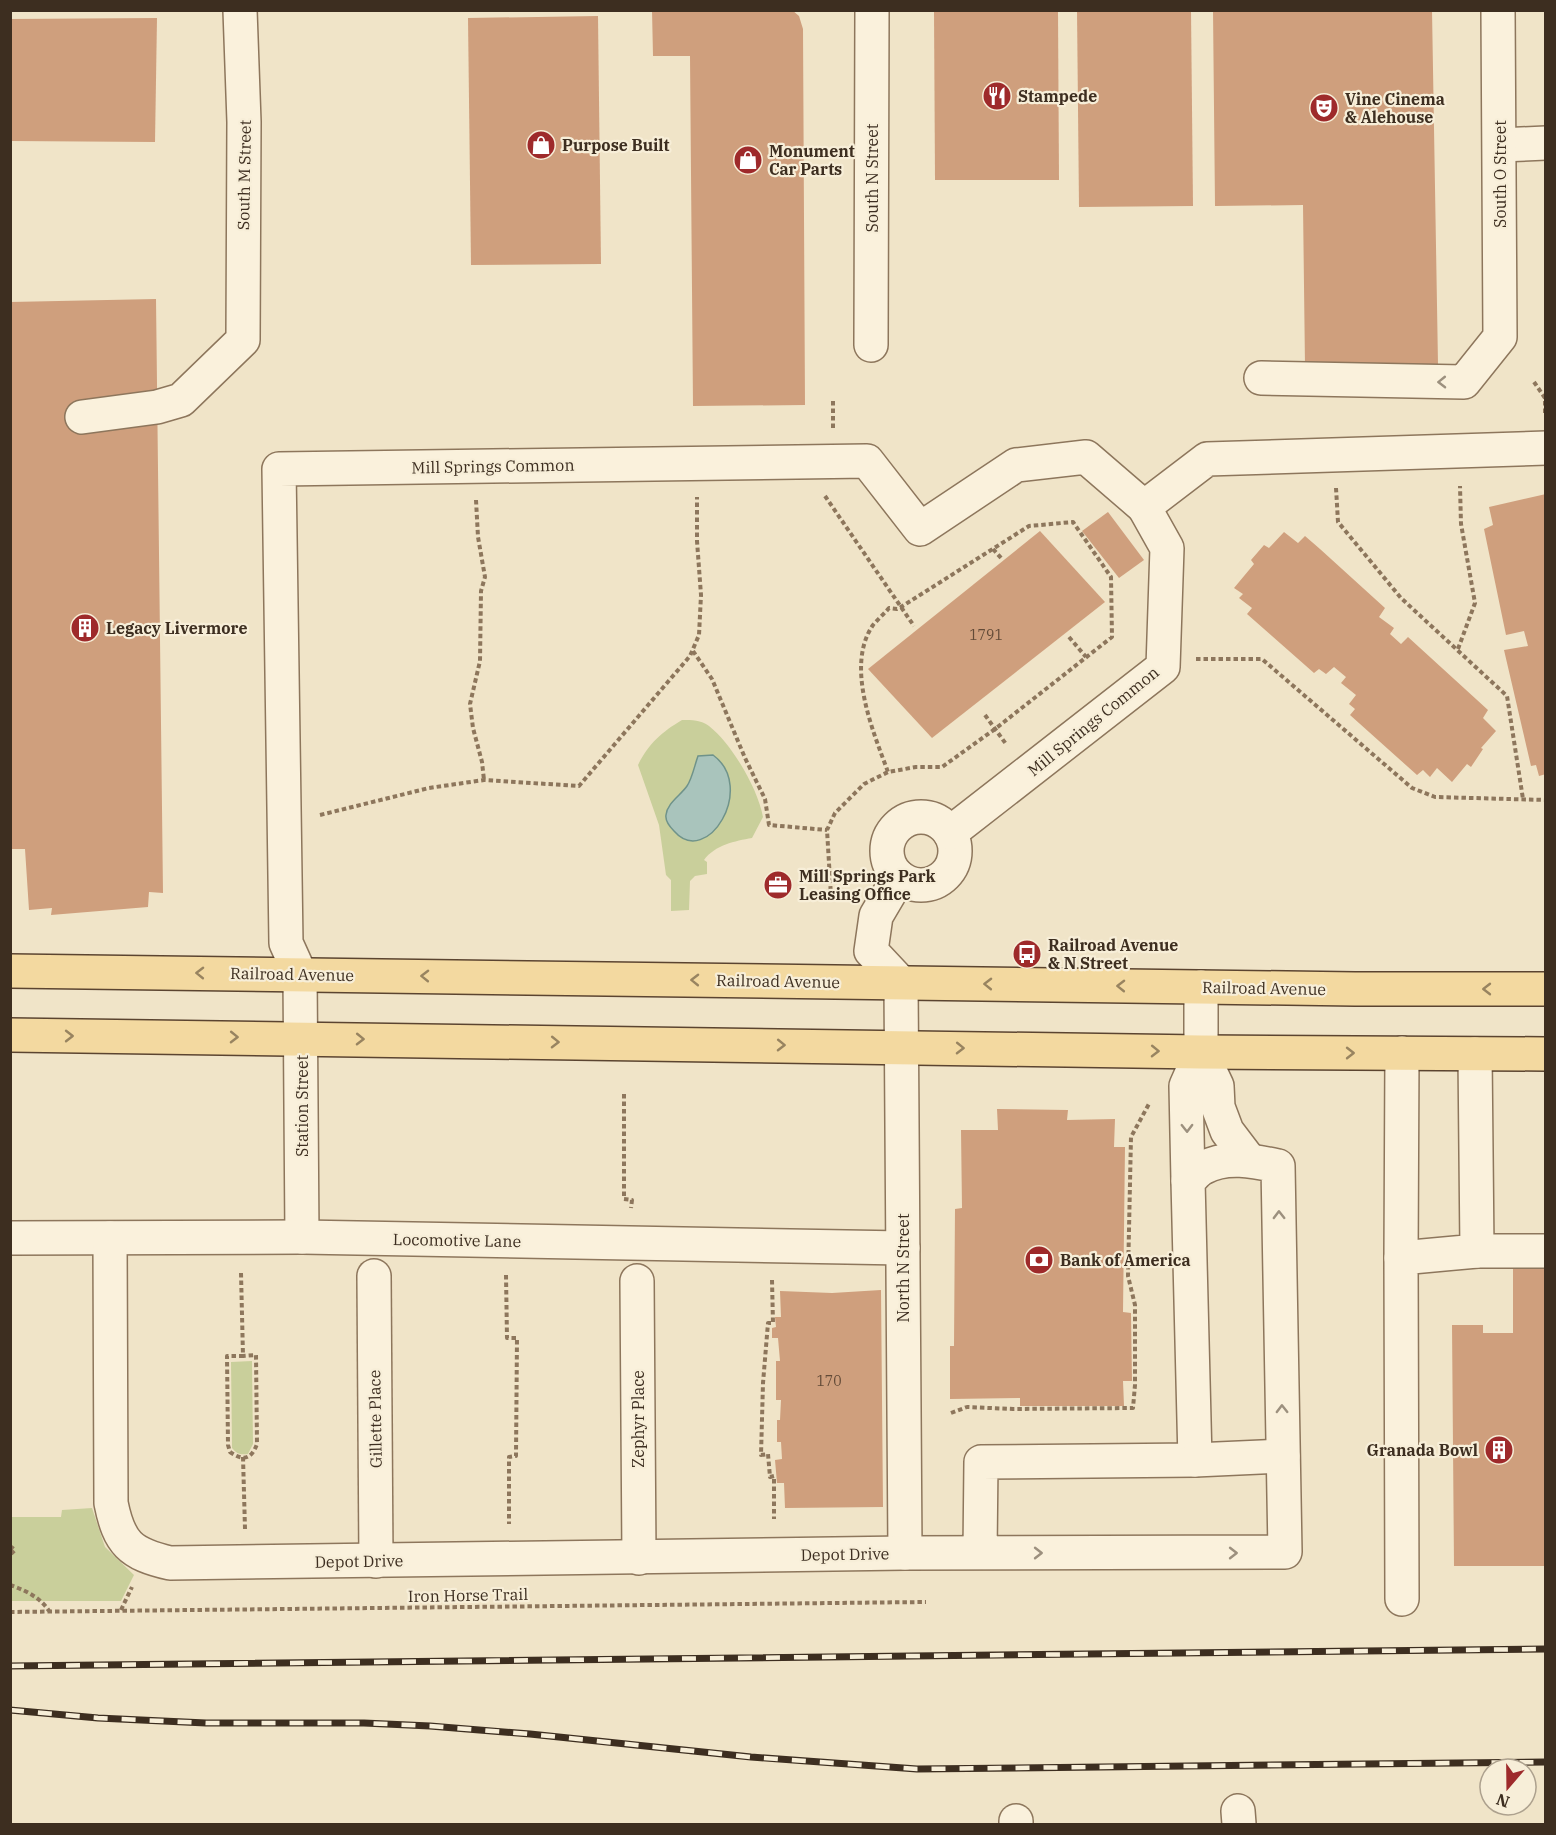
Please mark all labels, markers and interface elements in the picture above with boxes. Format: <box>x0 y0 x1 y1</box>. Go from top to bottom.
restaurant icon: Stampede <box>981 80 1013 112</box>
place label: Stampede <box>1018 86 1097 106</box>
place label: Vine Cinema & Alehouse <box>1345 89 1445 127</box>
theatre icon: Vine Cinema & Alehouse <box>1308 92 1340 124</box>
street label: South M Street <box>233 119 255 230</box>
street label: South O Street <box>1490 120 1510 228</box>
street label: South N Street <box>862 123 882 232</box>
shop icon: Purpose Built <box>525 129 557 161</box>
place label: Purpose Built <box>562 135 670 155</box>
place label: Monument Car Parts <box>769 141 855 179</box>
shop icon: Monument Car Parts <box>732 144 764 176</box>
one-way arrow <box>1437 376 1446 388</box>
street label: Mill Springs Common <box>411 455 575 477</box>
building icon: Legacy Livermore <box>69 612 101 644</box>
place label: Legacy Livermore <box>106 618 247 638</box>
house number: 1791 <box>969 626 1003 644</box>
street label: Mill Springs Common <box>1023 662 1163 780</box>
place label: Mill Springs Park Leasing Office <box>799 866 936 904</box>
office icon: Mill Springs Park Leasing Office <box>762 869 794 901</box>
place label: Railroad Avenue & N Street <box>1048 935 1178 973</box>
bus stop icon: Railroad Avenue & N Street <box>1011 938 1043 970</box>
street label: Railroad Avenue <box>230 963 354 985</box>
one-way arrow <box>195 966 204 979</box>
one-way arrow <box>420 970 429 982</box>
street label: Railroad Avenue <box>716 970 840 992</box>
one-way arrow <box>691 974 700 986</box>
street label: Railroad Avenue <box>1202 977 1326 999</box>
one-way arrow <box>983 978 992 990</box>
one-way arrow <box>1117 980 1126 992</box>
one-way arrow <box>1483 983 1492 995</box>
one-way arrow <box>64 1029 73 1042</box>
one-way arrow <box>229 1031 238 1043</box>
one-way arrow <box>356 1033 365 1045</box>
one-way arrow <box>551 1036 560 1048</box>
one-way arrow <box>776 1039 785 1052</box>
one-way arrow <box>956 1042 965 1054</box>
one-way arrow <box>1151 1045 1160 1057</box>
one-way arrow <box>1345 1047 1354 1059</box>
street label: Station Street <box>292 1055 312 1157</box>
one-way arrow <box>1181 1124 1193 1133</box>
one-way arrow <box>1272 1210 1285 1219</box>
street label: North N Street <box>893 1213 913 1323</box>
street label: Locomotive Lane <box>393 1229 521 1251</box>
bank icon: Bank of America <box>1023 1244 1055 1276</box>
place label: Bank of America <box>1060 1250 1191 1270</box>
street label: Gillette Place <box>364 1370 386 1468</box>
street label: Zephyr Place <box>628 1370 648 1468</box>
house number: 170 <box>816 1372 842 1390</box>
one-way arrow <box>1276 1405 1289 1414</box>
building icon: Granada Bowl <box>1483 1434 1515 1466</box>
place label: Granada Bowl <box>1367 1440 1478 1460</box>
street label: Depot Drive <box>801 1543 889 1565</box>
one-way arrow <box>1034 1547 1043 1559</box>
one-way arrow <box>1229 1547 1238 1559</box>
street label: Depot Drive <box>315 1550 403 1572</box>
street label: Iron Horse Trail <box>408 1584 528 1606</box>
north arrow <box>1478 1757 1538 1817</box>
text: N <box>1494 1790 1512 1813</box>

